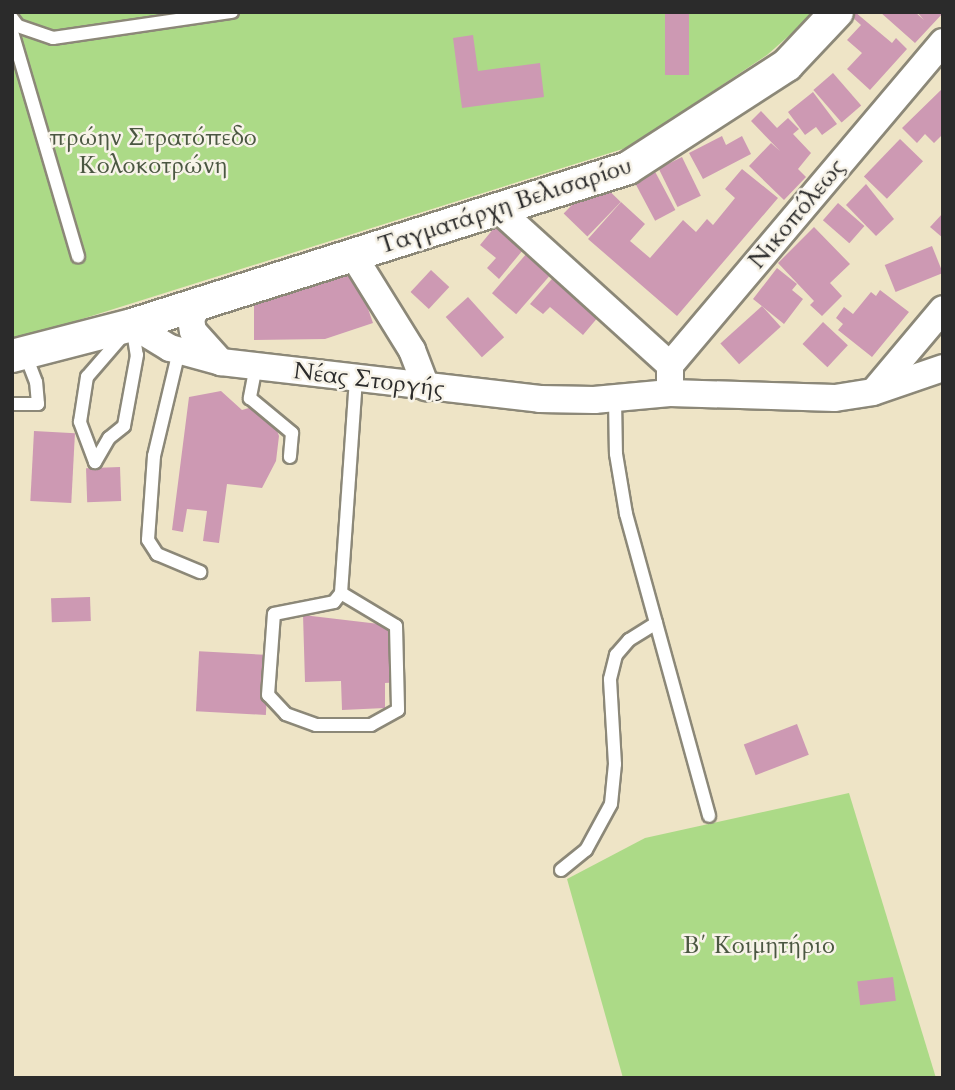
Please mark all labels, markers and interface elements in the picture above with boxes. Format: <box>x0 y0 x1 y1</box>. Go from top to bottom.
park label: πρώην Στρατόπεδο Κολοκοτρώνη <box>49 124 257 180</box>
street label: Ταγματάρχη Βελισαρίου <box>375 151 635 261</box>
street label: Νικοπόλεως <box>743 153 851 275</box>
street label: Νέας Στοργής <box>292 356 446 404</box>
park label: Β΄ Κοιμητήριο <box>683 932 835 960</box>

